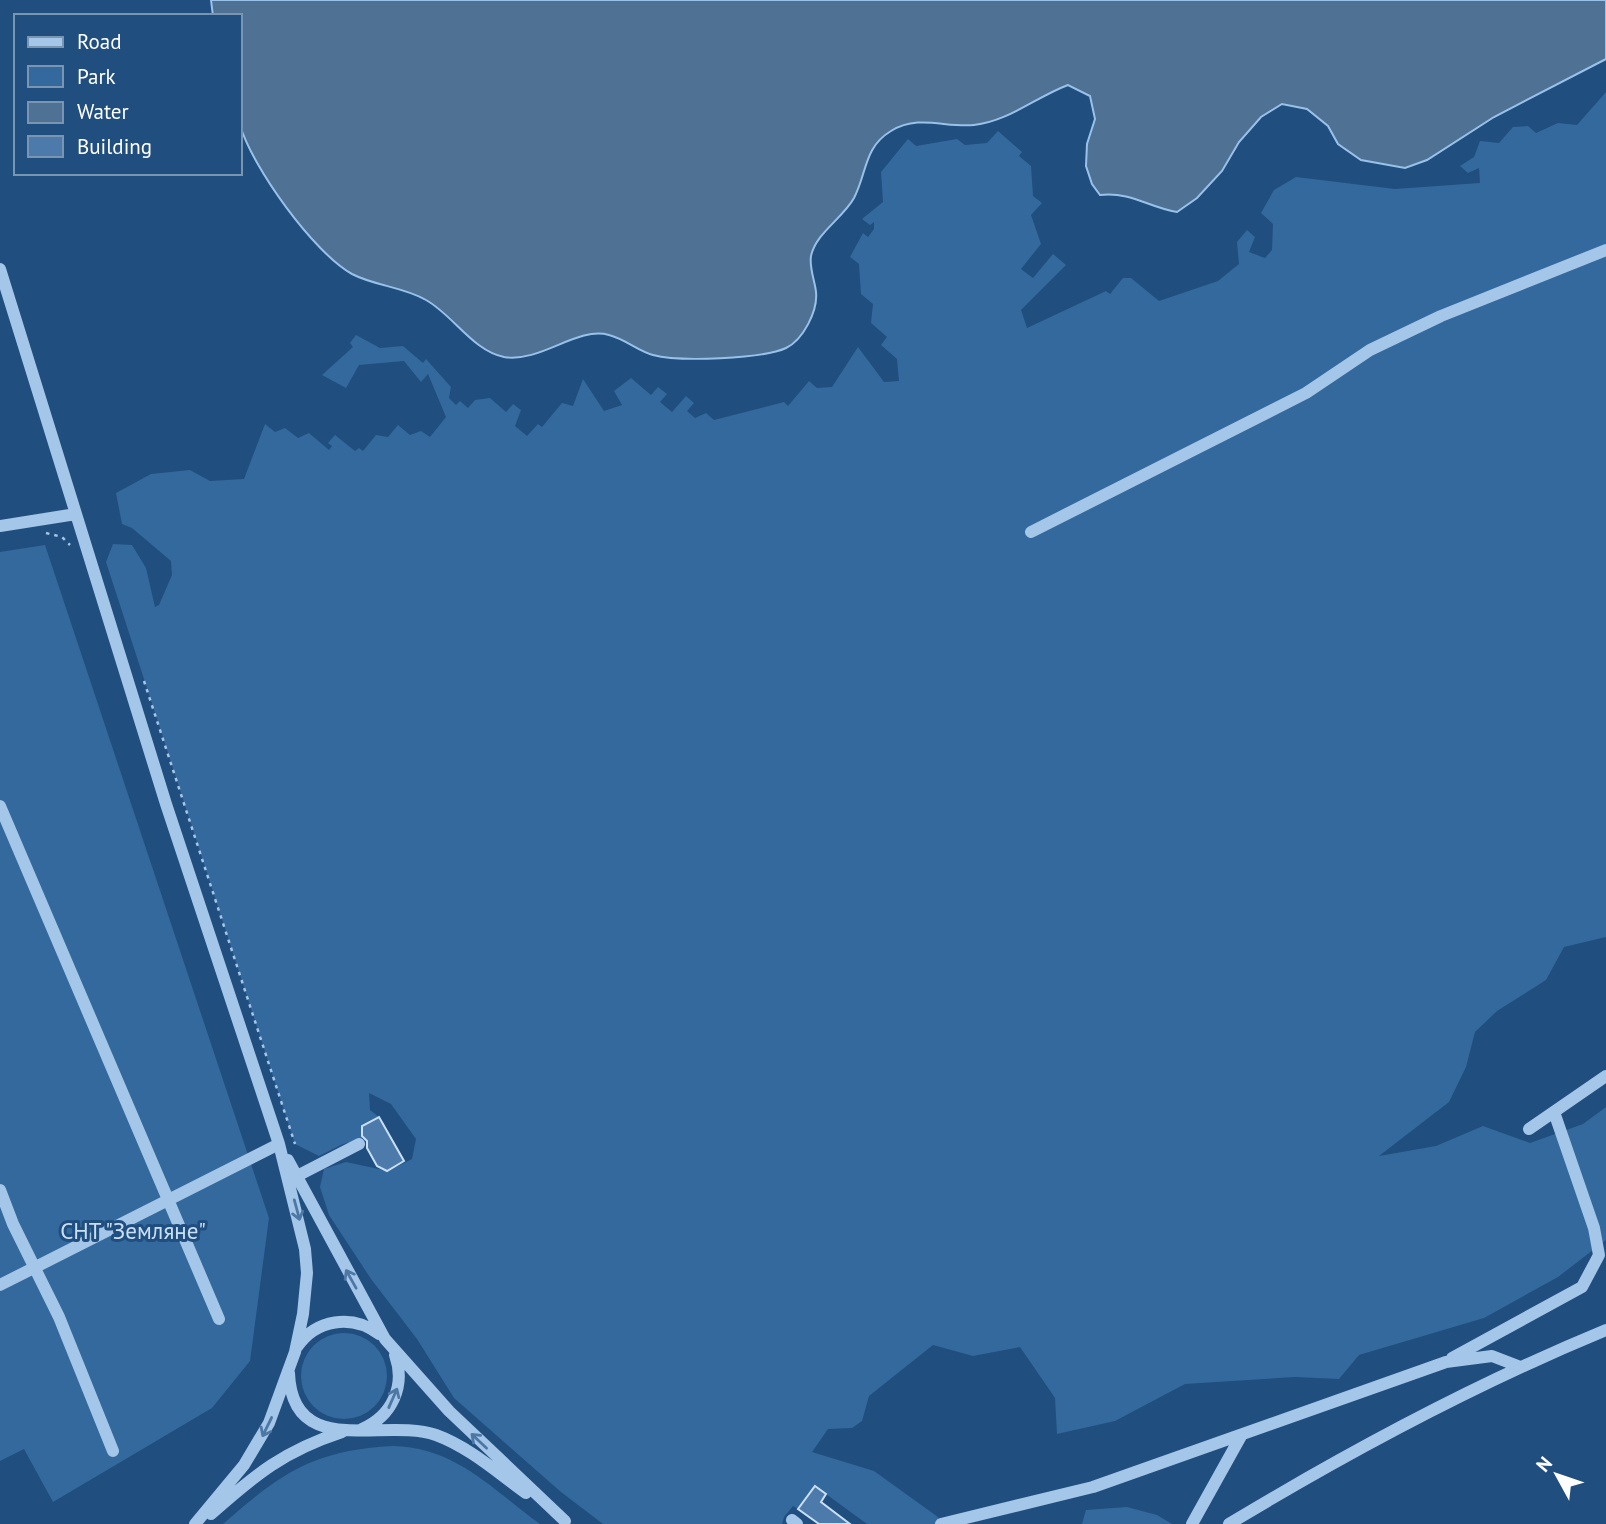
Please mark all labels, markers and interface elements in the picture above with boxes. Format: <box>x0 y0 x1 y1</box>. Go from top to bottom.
legend <box>14 14 242 175</box>
text: Road <box>77 28 121 55</box>
text: Park <box>77 63 116 90</box>
text: Water <box>77 98 129 125</box>
text: Building <box>77 133 152 160</box>
one-way arrow <box>291 1199 304 1221</box>
park label: СНТ "Земляне" <box>60 1216 206 1245</box>
one-way arrow <box>344 1270 358 1290</box>
one-way arrow <box>387 1388 400 1409</box>
one-way arrow <box>259 1416 273 1437</box>
one-way arrow <box>471 1432 488 1449</box>
north arrow <box>1522 1440 1592 1510</box>
text: N <box>1531 1452 1557 1477</box>

